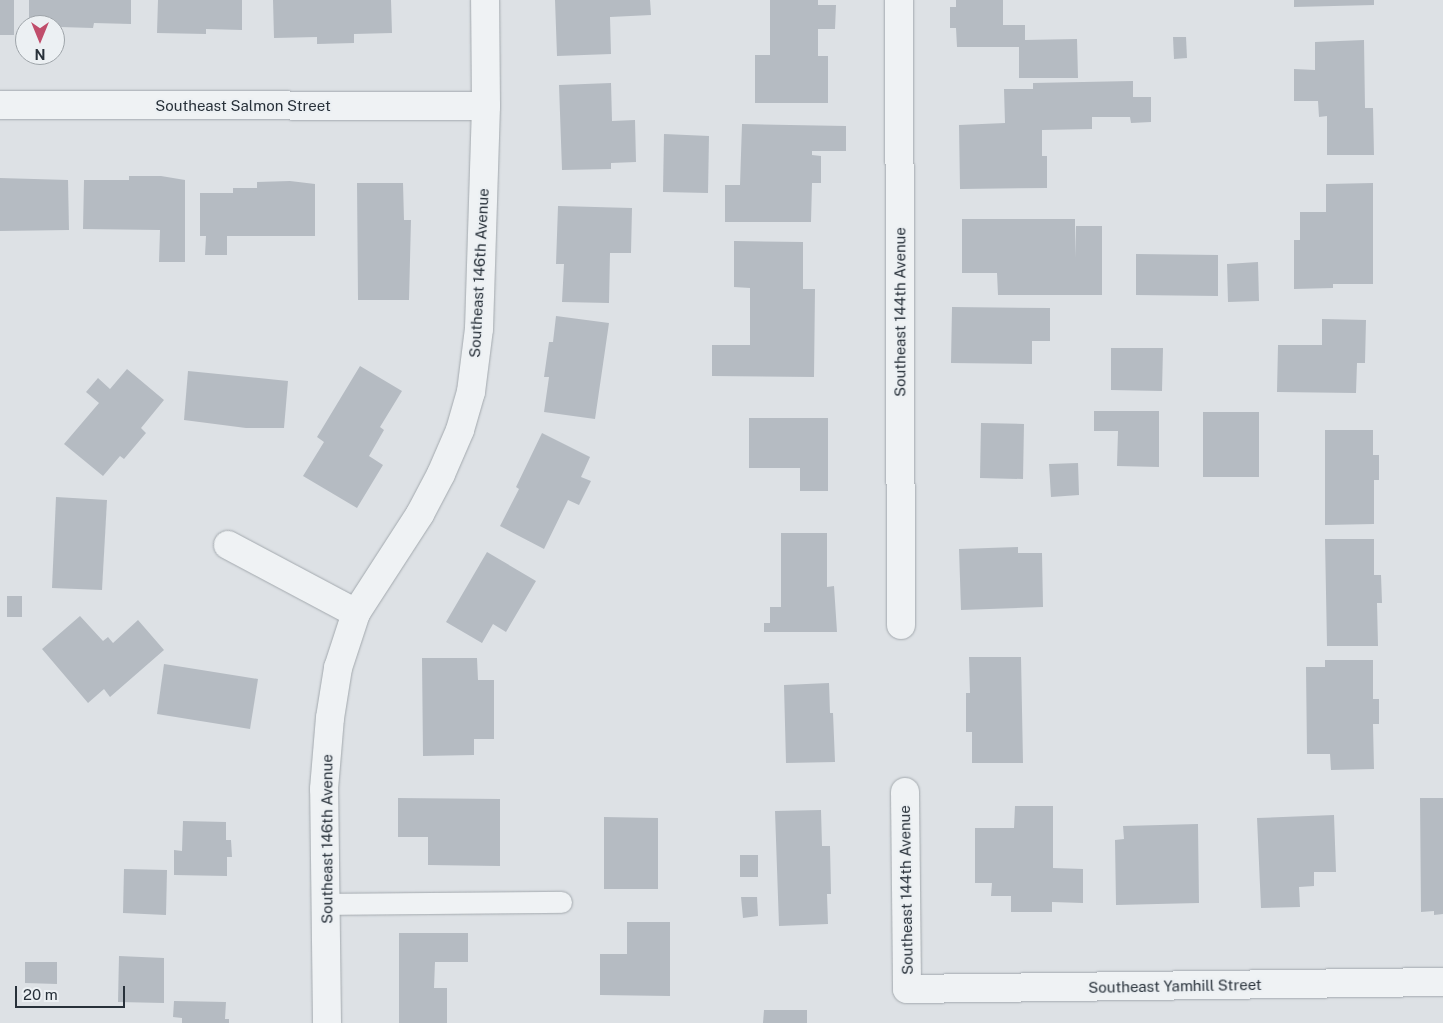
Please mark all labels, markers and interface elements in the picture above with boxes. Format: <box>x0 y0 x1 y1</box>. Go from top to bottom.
north arrow <box>15 15 65 65</box>
text: N <box>35 46 45 62</box>
street label: Southeast Salmon Street <box>155 97 331 115</box>
street label: Southeast 146th Avenue <box>466 188 492 358</box>
street label: Southeast 144th Avenue <box>891 227 909 397</box>
street label: Southeast 146th Avenue <box>318 754 336 924</box>
street label: Southeast 144th Avenue <box>896 805 916 975</box>
street label: Southeast Yamhill Street <box>1088 975 1262 997</box>
scale bar <box>18 976 128 1008</box>
text: 20 m <box>23 986 58 1003</box>

